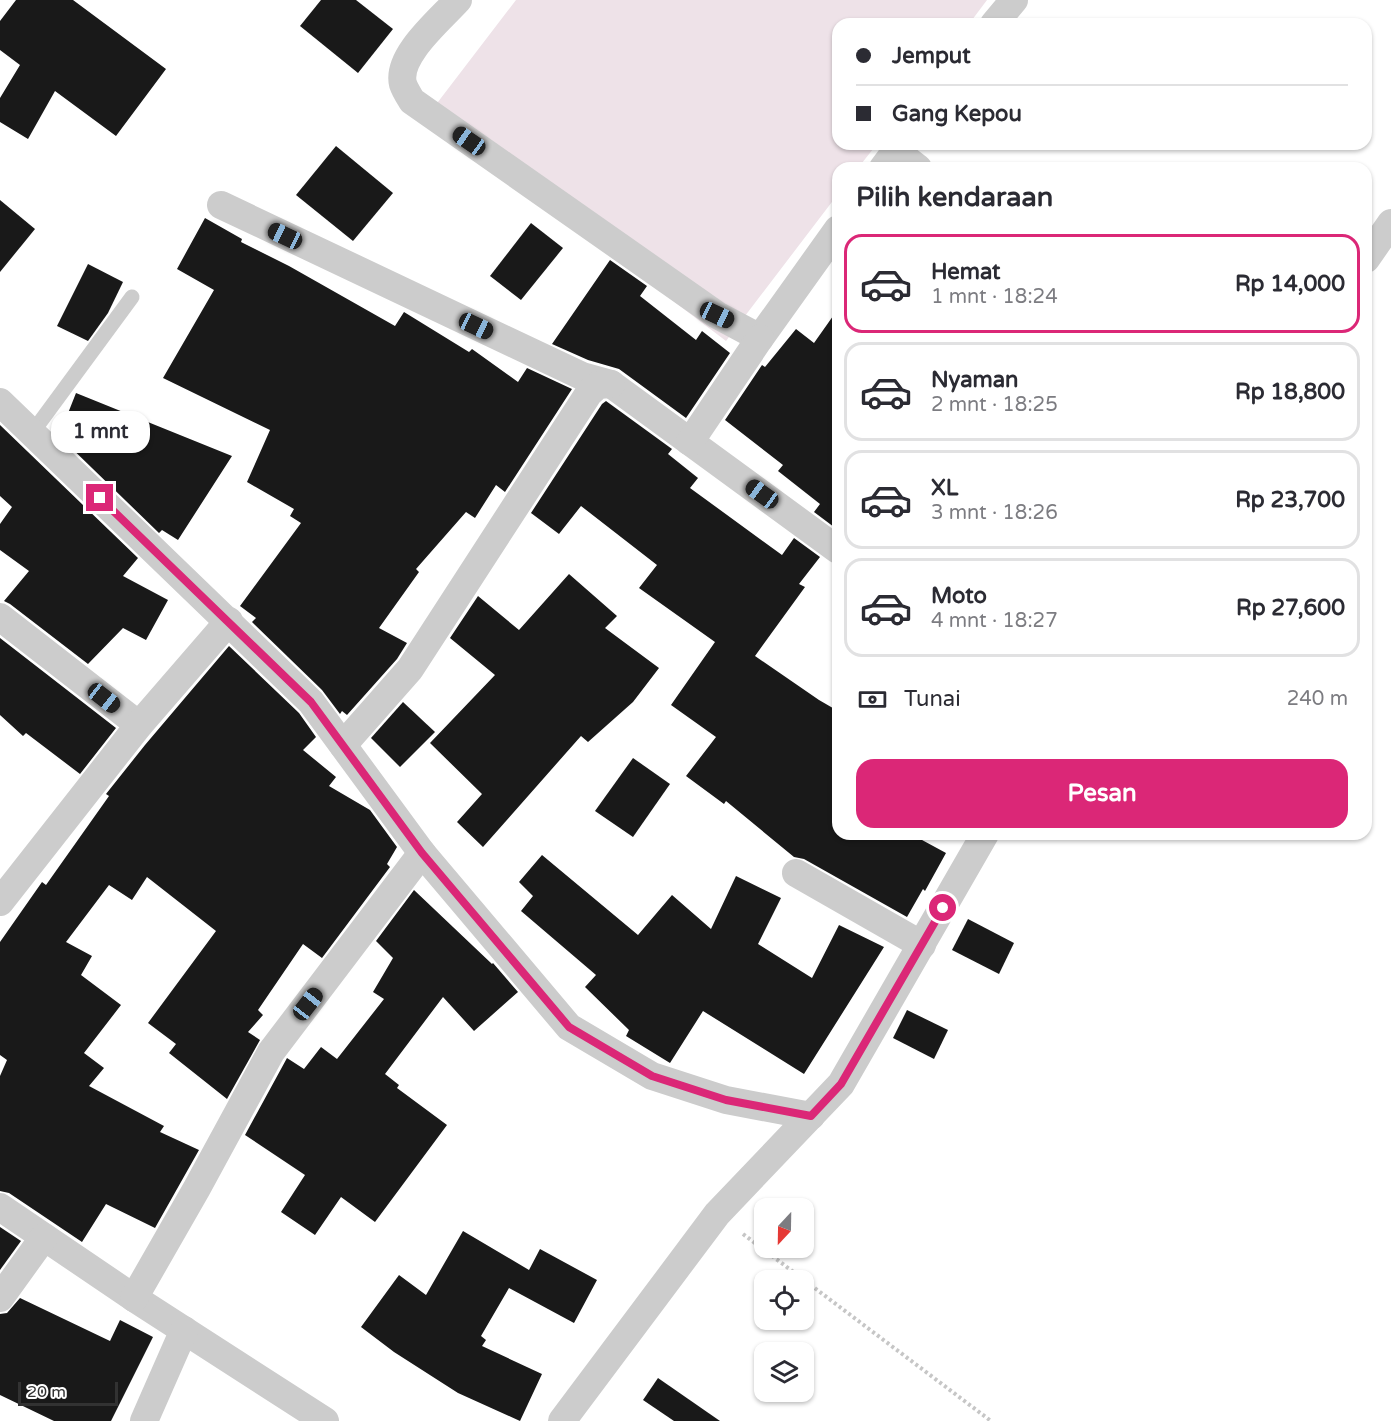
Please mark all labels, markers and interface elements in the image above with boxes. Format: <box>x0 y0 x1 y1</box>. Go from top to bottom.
text: Jemput <box>892 43 971 69</box>
text: Gang Kepou <box>892 101 1022 127</box>
car <box>449 123 489 159</box>
text: Pilih kendaraan <box>856 181 1053 214</box>
car <box>265 220 305 252</box>
icon: car <box>859 257 913 311</box>
text: Hemat <box>931 259 1000 285</box>
text: Rp 14,000 <box>1235 271 1345 297</box>
text: 1 mnt · 18:24 <box>931 285 1058 309</box>
car <box>697 299 737 331</box>
car <box>456 310 496 342</box>
icon: car <box>859 365 913 419</box>
text: Nyaman <box>931 367 1018 393</box>
text: Rp 18,800 <box>1235 379 1345 405</box>
text: 2 mnt · 18:25 <box>931 393 1058 417</box>
callout: 1 mnt <box>51 411 150 453</box>
text: 1 mnt <box>73 420 128 444</box>
icon: car <box>859 473 913 527</box>
text: XL <box>931 475 958 501</box>
car <box>742 476 782 512</box>
route end <box>86 484 113 511</box>
text: Rp 23,700 <box>1235 487 1345 513</box>
text: 3 mnt · 18:26 <box>931 501 1058 525</box>
icon: car <box>859 581 913 635</box>
text: Moto <box>931 583 987 609</box>
text: Rp 27,600 <box>1236 595 1345 621</box>
text: 4 mnt · 18:27 <box>931 609 1058 633</box>
car <box>84 680 124 716</box>
icon: cash <box>856 683 889 716</box>
text: Tunai <box>904 686 961 712</box>
text: 240 m <box>1287 687 1348 711</box>
button: Pesan <box>856 759 1348 828</box>
route start <box>929 894 956 921</box>
car <box>290 984 326 1024</box>
north arrow <box>754 1198 814 1258</box>
map controls <box>754 1198 814 1402</box>
button: locate <box>754 1270 814 1330</box>
button: layers <box>754 1342 814 1402</box>
scale bar <box>18 1379 118 1406</box>
text: 20 m <box>27 1382 66 1402</box>

